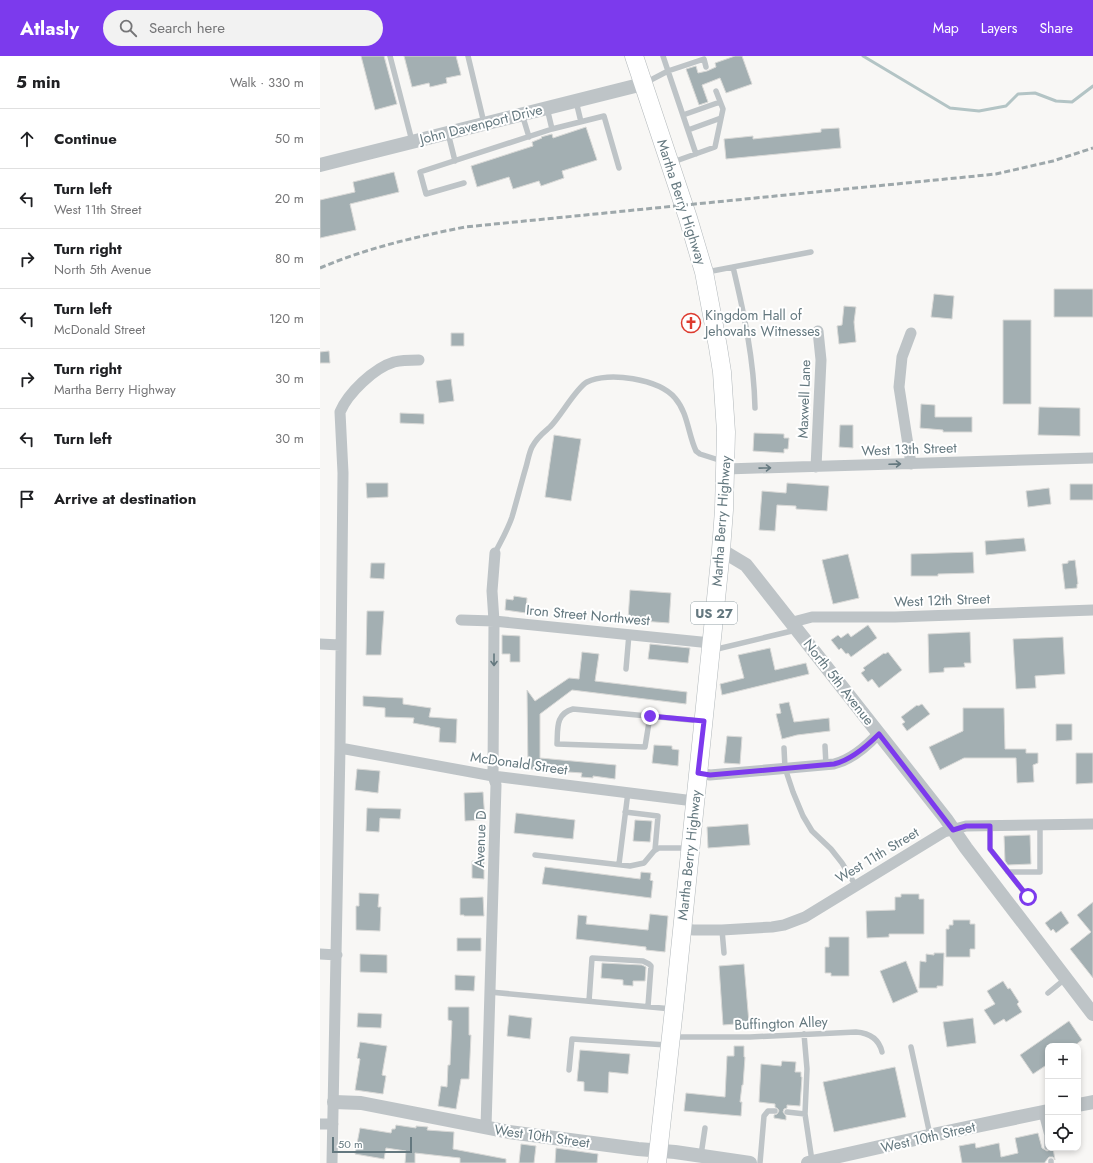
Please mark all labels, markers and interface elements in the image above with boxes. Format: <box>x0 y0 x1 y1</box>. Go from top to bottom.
search box <box>103 10 383 46</box>
text: Atlasly <box>20 15 79 42</box>
icon: search <box>117 17 139 39</box>
text: Search here <box>149 17 225 39</box>
text: Map <box>933 18 959 38</box>
text: Layers <box>981 18 1017 38</box>
text: Share <box>1039 18 1073 38</box>
text: 5 min <box>16 70 60 94</box>
text: Walk · 330 m <box>230 73 304 92</box>
street label: John Davenport Drive <box>416 99 544 149</box>
icon: ahead <box>16 128 38 150</box>
text: Continue <box>54 128 117 150</box>
text: 50 m <box>275 129 304 148</box>
street label: Martha Berry Highway <box>652 137 712 268</box>
text: Turn left <box>54 178 112 200</box>
icon: left <box>16 188 38 210</box>
text: 20 m <box>275 189 304 208</box>
text: West 11th Street <box>54 200 141 219</box>
text: Turn right <box>54 238 122 260</box>
icon: right <box>16 248 38 270</box>
text: 80 m <box>275 249 304 268</box>
text: North 5th Avenue <box>54 260 151 279</box>
text: Turn left <box>54 298 112 320</box>
place label: Kingdom Hall of Jehovahs Witnesses <box>703 305 820 341</box>
icon: left <box>16 308 38 330</box>
text: 120 m <box>269 309 304 328</box>
church icon: Kingdom Hall of Jehovahs Witnesses <box>680 312 702 334</box>
text: McDonald Street <box>54 320 145 339</box>
text: Turn right <box>54 358 122 380</box>
street label: Maxwell Lane <box>793 359 815 439</box>
icon: right <box>16 368 38 390</box>
text: 30 m <box>275 369 304 388</box>
text: Martha Berry Highway <box>54 380 176 399</box>
icon: left <box>16 428 38 450</box>
text: Turn left <box>54 428 112 450</box>
text: 30 m <box>275 429 304 448</box>
street label: West 13th Street <box>861 437 958 461</box>
street label: Martha Berry Highway <box>706 454 736 587</box>
one-way arrow <box>888 461 901 468</box>
one-way arrow <box>758 464 771 472</box>
icon: arrive <box>16 488 38 510</box>
text: Arrive at destination <box>54 488 196 510</box>
street label: West 12th Street <box>894 588 991 612</box>
street label: Iron Street Northwest <box>525 600 651 630</box>
road number: US 27 <box>691 602 737 624</box>
street label: North 5th Avenue <box>799 635 879 729</box>
one-way arrow <box>490 653 498 666</box>
route end <box>641 707 659 725</box>
street label: McDonald Street <box>469 746 570 780</box>
street label: Martha Berry Highway <box>672 788 706 921</box>
street label: Avenue D <box>469 810 491 868</box>
street label: West 11th Street <box>832 822 923 888</box>
route start <box>1019 888 1037 906</box>
street label: Buffington Alley <box>734 1011 829 1035</box>
map controls <box>1045 1043 1081 1151</box>
button: + <box>1045 1043 1081 1079</box>
button: − <box>1045 1079 1081 1115</box>
button: locate <box>1045 1115 1081 1151</box>
street label: West 10th Street <box>879 1116 978 1158</box>
street label: West 10th Street <box>493 1119 592 1153</box>
scale bar <box>332 1135 412 1154</box>
text: 50 m <box>338 1136 363 1152</box>

